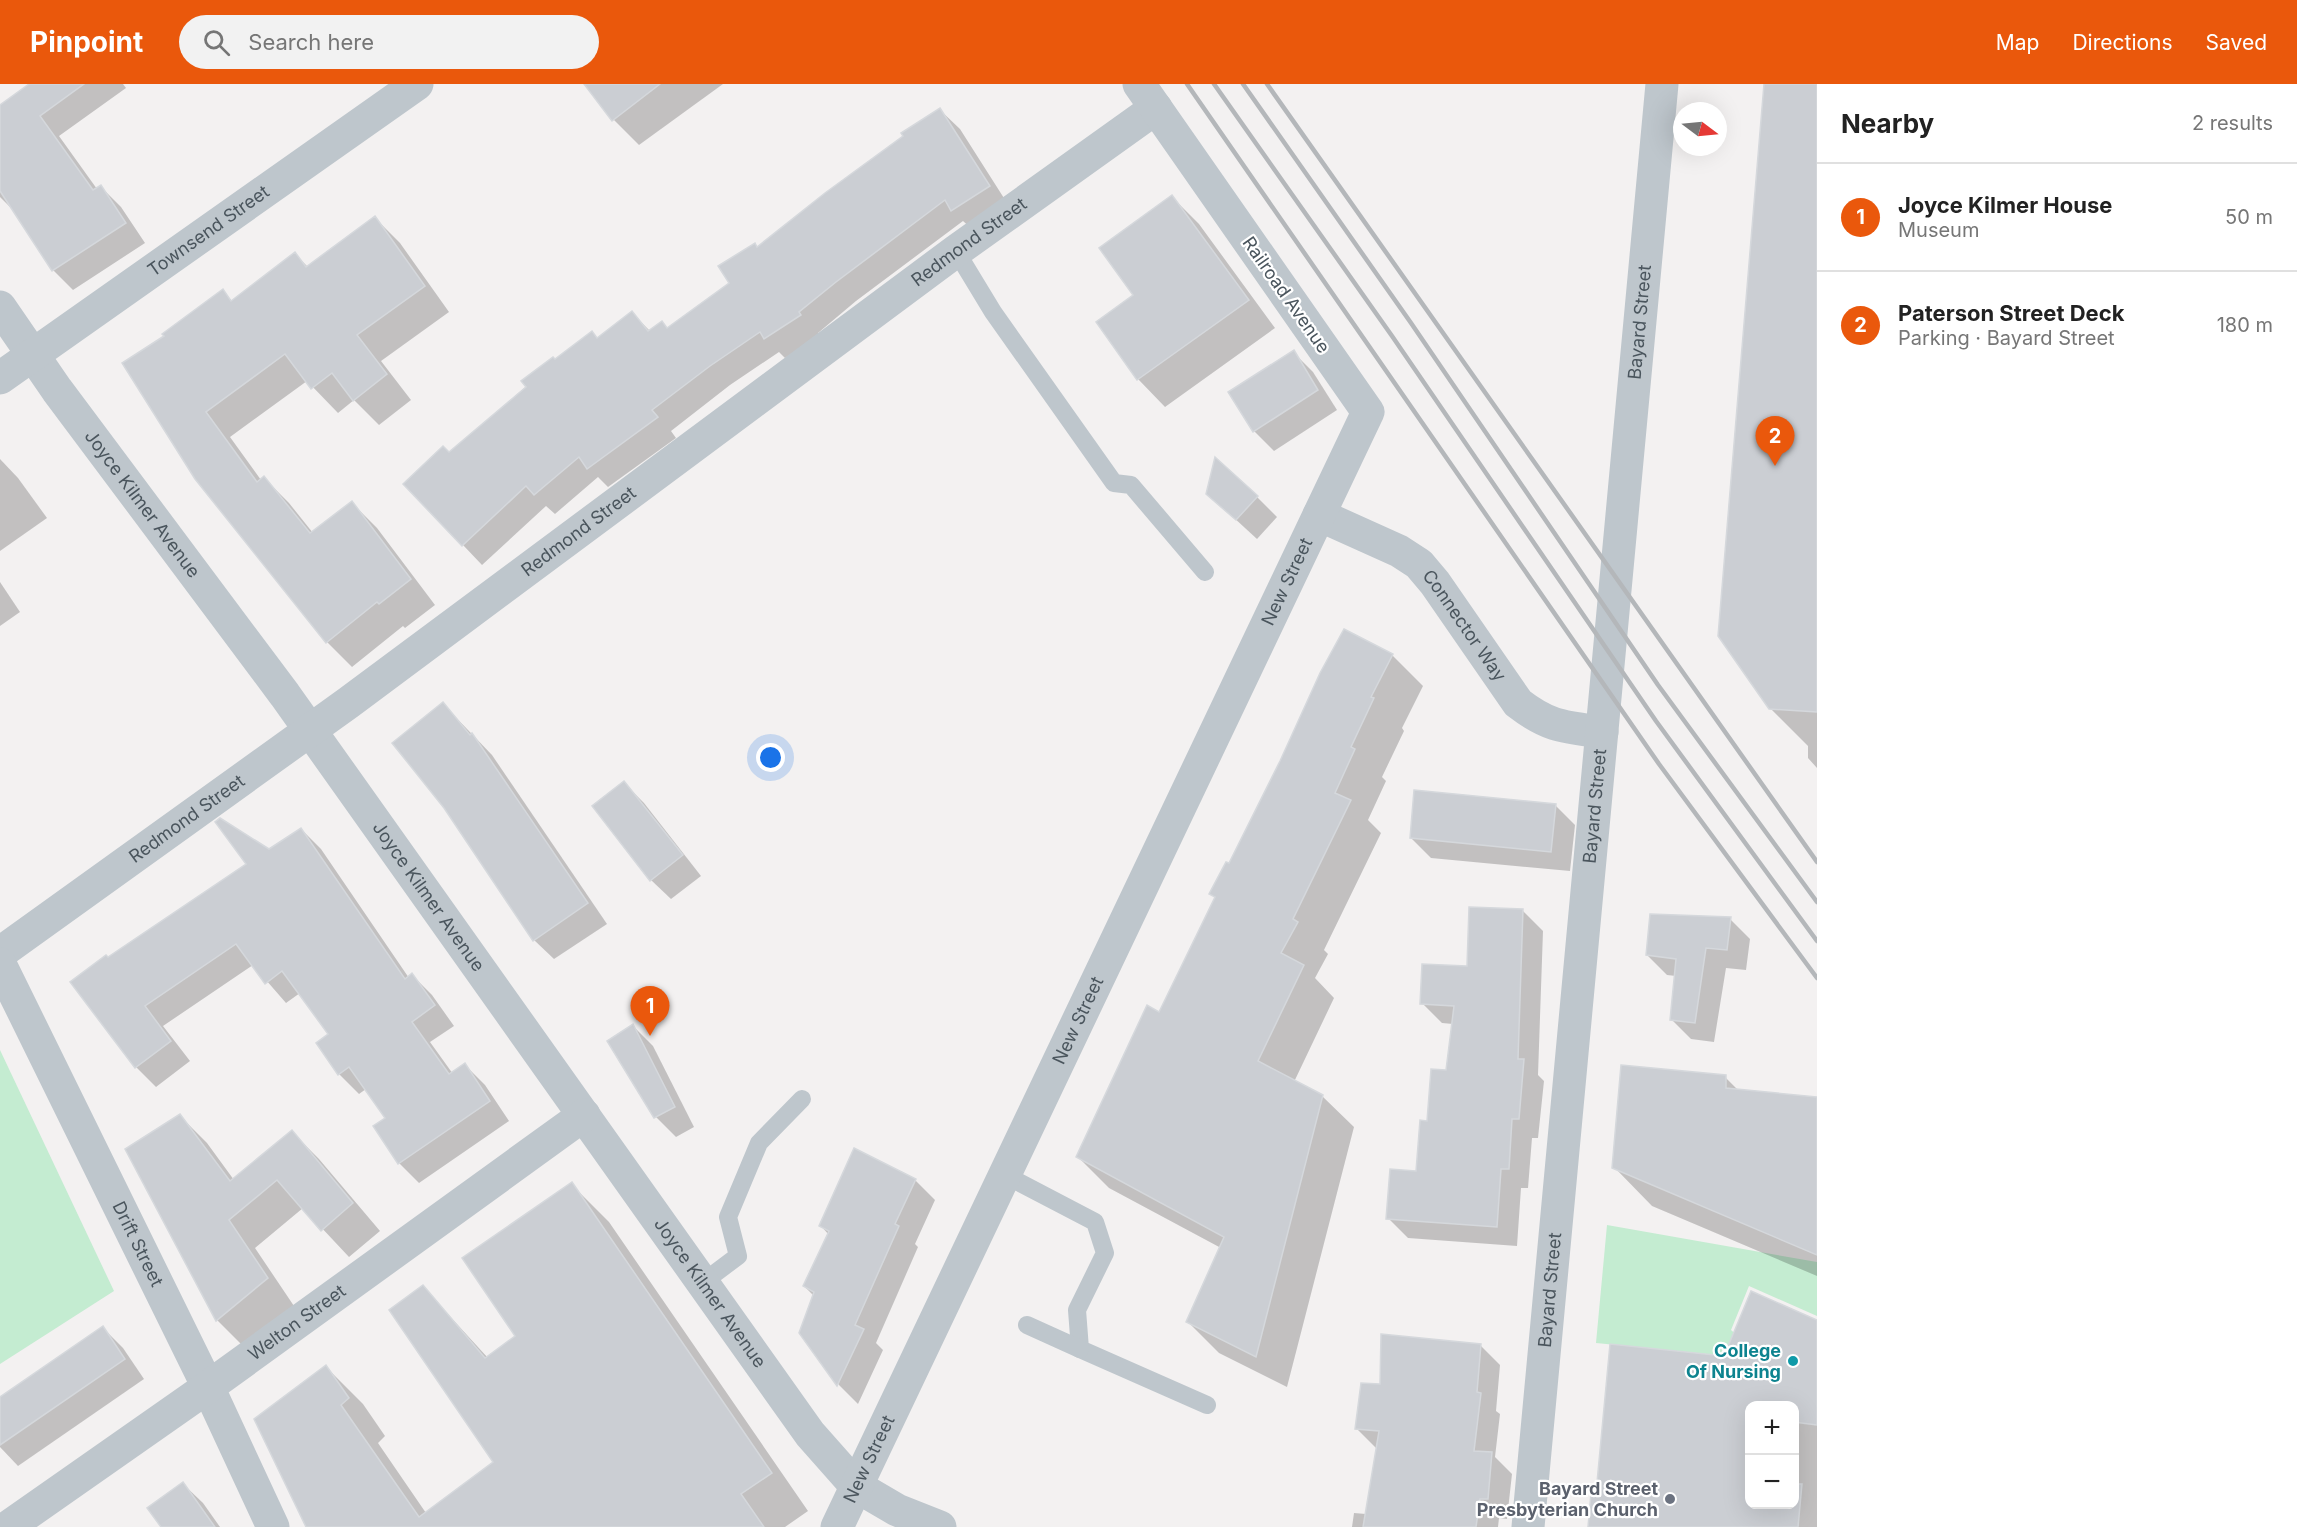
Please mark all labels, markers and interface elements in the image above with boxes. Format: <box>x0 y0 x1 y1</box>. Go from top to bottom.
search box <box>179 15 599 69</box>
text: Pinpoint <box>30 25 143 59</box>
icon: search <box>200 26 233 59</box>
text: Search here <box>248 29 374 55</box>
text: Map <box>1996 30 2039 55</box>
text: Directions <box>2072 30 2173 55</box>
text: Saved <box>2206 30 2267 55</box>
north arrow <box>1673 102 1727 156</box>
text: Nearby <box>1841 108 1934 139</box>
text: 2 results <box>2192 111 2273 135</box>
street label: Townsend Street <box>143 181 273 281</box>
text: Joyce Kilmer House <box>1898 192 2112 218</box>
street label: Redmond Street <box>907 193 1031 290</box>
text: 1 <box>1856 205 1865 229</box>
text: 50 m <box>2225 205 2273 229</box>
text: Museum <box>1898 218 1979 242</box>
street label: Railroad Avenue <box>1238 232 1334 357</box>
street label: Bayard Street <box>1624 264 1655 380</box>
text: Paterson Street Deck <box>1898 300 2124 326</box>
text: 2 <box>1854 313 1867 337</box>
text: 180 m <box>2217 313 2273 337</box>
text: Parking · Bayard Street <box>1898 326 2115 350</box>
pin: 2 <box>1756 416 1794 466</box>
street label: Joyce Kilmer Avenue <box>81 426 205 582</box>
street label: Redmond Street <box>517 482 640 580</box>
street label: New Street <box>1257 534 1317 629</box>
street label: Connector Way <box>1418 565 1511 685</box>
your location <box>756 743 785 772</box>
street label: Bayard Street <box>1579 748 1610 864</box>
street label: Redmond Street <box>125 770 248 867</box>
street label: Joyce Kilmer Avenue <box>368 818 489 975</box>
street label: New Street <box>1048 973 1108 1067</box>
pin: 1 <box>630 986 670 1036</box>
street label: Drift Street <box>108 1198 168 1290</box>
street label: Joyce Kilmer Avenue <box>650 1214 771 1372</box>
street label: Bayard Street <box>1534 1232 1565 1348</box>
street label: Welton Street <box>244 1280 350 1364</box>
place label: College Of Nursing <box>1686 1340 1781 1382</box>
marker: College Of Nursing <box>1786 1354 1800 1368</box>
map controls <box>1745 1401 1799 1509</box>
button: + <box>1745 1401 1799 1455</box>
street label: New Street <box>839 1412 899 1506</box>
button: − <box>1745 1455 1799 1509</box>
place label: Bayard Street Presbyterian Church <box>1477 1478 1658 1520</box>
marker: Bayard Street Presbyterian Church <box>1663 1492 1677 1506</box>

